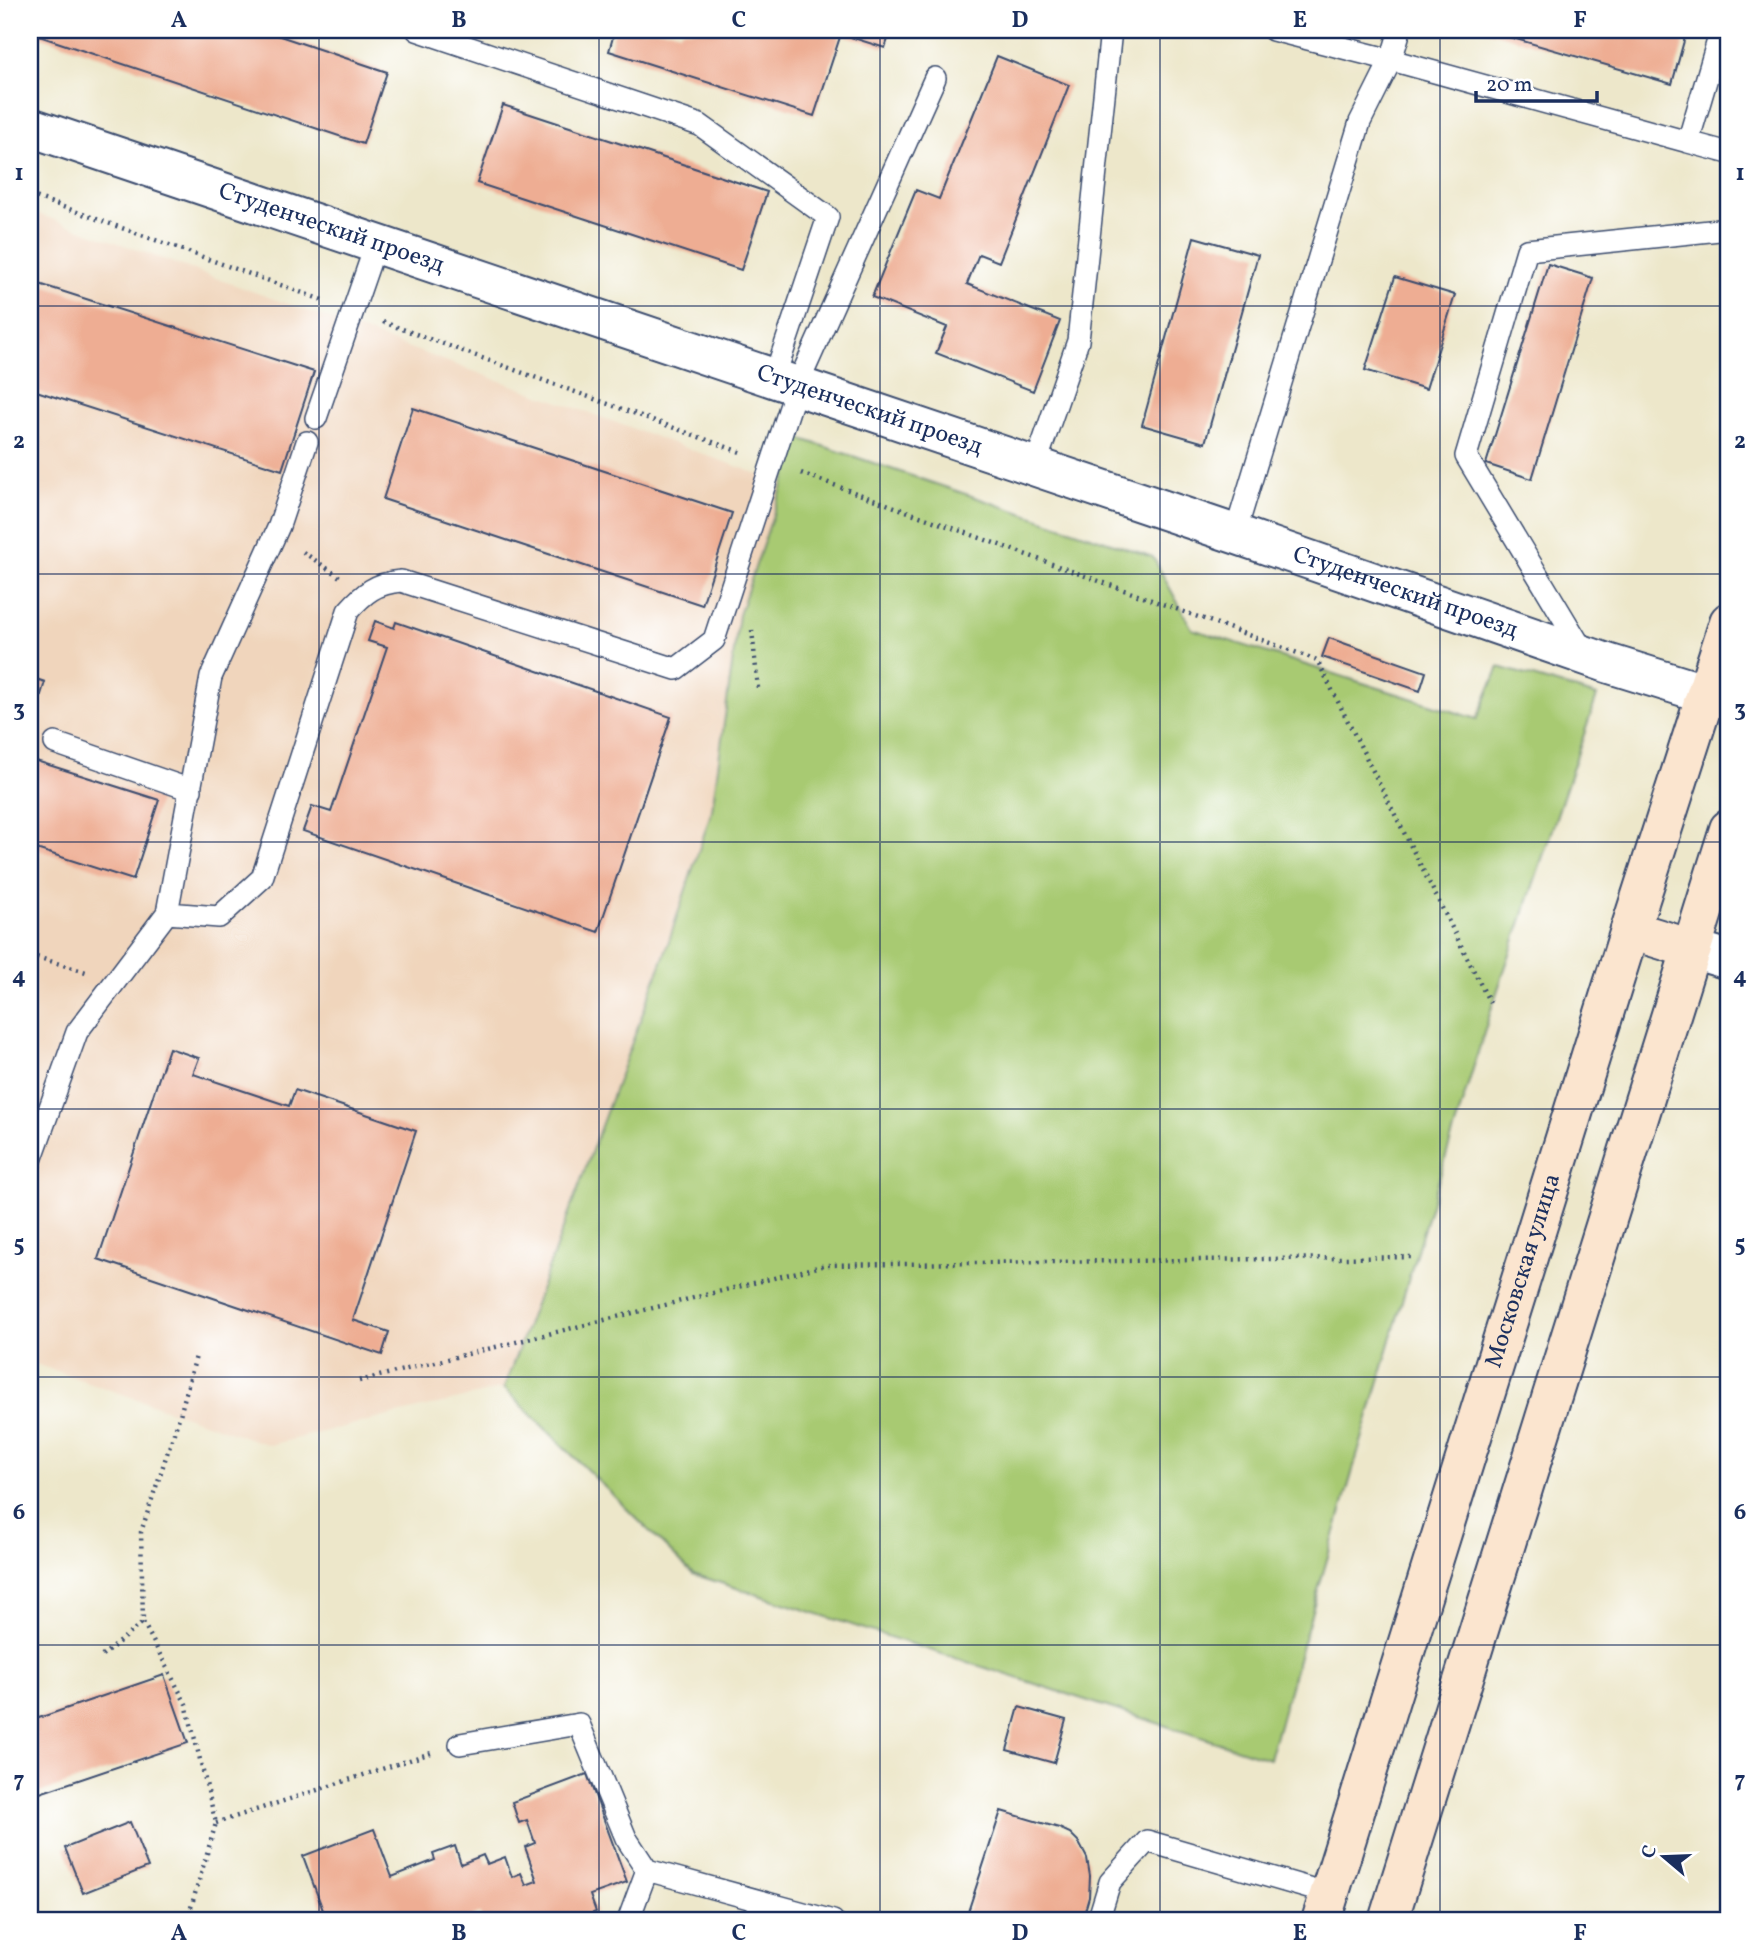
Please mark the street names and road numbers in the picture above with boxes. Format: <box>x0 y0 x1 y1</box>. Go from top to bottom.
street label: Студенческий проезд <box>214 175 449 283</box>
street label: Студенческий проезд <box>752 357 987 465</box>
street label: Студенческий проезд <box>1288 538 1523 648</box>
street label: Московская улица <box>1477 1170 1570 1372</box>

